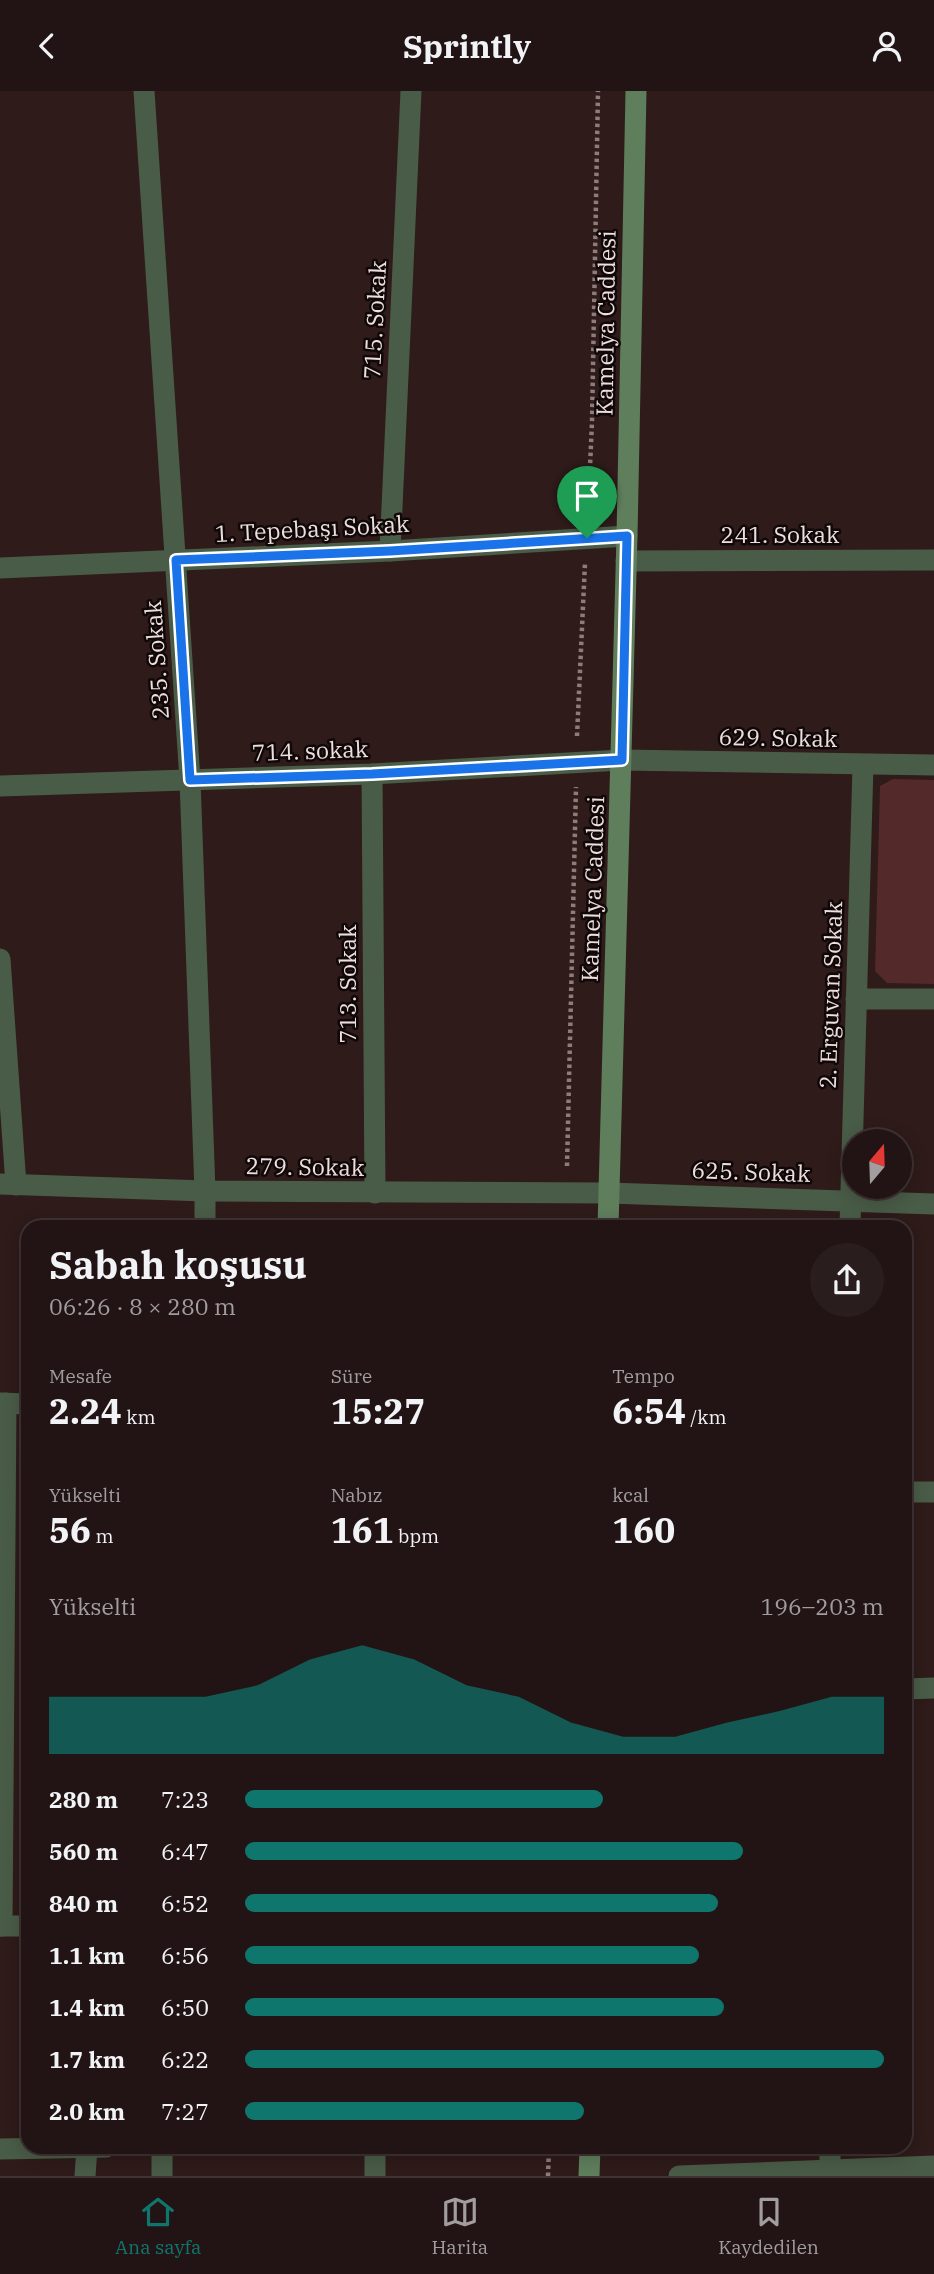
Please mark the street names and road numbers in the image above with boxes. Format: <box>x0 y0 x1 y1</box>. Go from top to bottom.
street label: Kamelya Caddesi <box>588 230 622 416</box>
street label: 715. Sokak <box>356 259 392 380</box>
street label: 1. Tepebaşı Sokak <box>214 508 410 548</box>
street label: 241. Sokak <box>721 519 840 549</box>
street label: 235. Sokak <box>137 599 175 720</box>
street label: 629. Sokak <box>718 721 838 753</box>
street label: 714. sokak <box>251 733 369 767</box>
street label: Kamelya Caddesi <box>574 796 610 982</box>
street label: 2. Erguvan Sokak <box>812 900 848 1089</box>
street label: 713. Sokak <box>332 924 362 1043</box>
street label: 279. Sokak <box>245 1150 365 1182</box>
street label: 625. Sokak <box>691 1154 811 1188</box>

